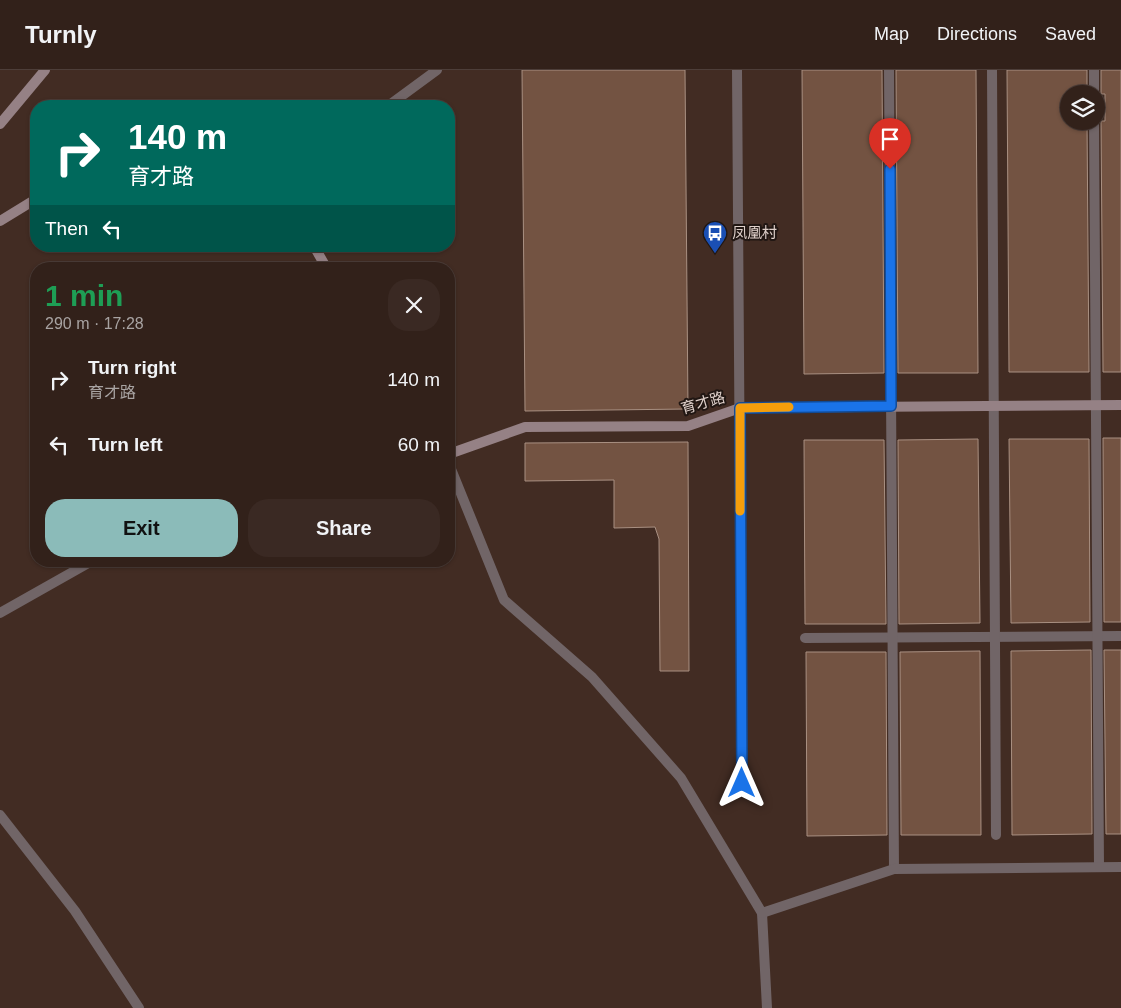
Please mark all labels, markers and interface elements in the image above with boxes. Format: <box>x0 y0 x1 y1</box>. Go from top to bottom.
text: Turnly <box>25 21 97 48</box>
text: Map <box>874 24 909 44</box>
text: Directions <box>937 24 1017 44</box>
text: Saved <box>1045 24 1096 44</box>
map controls <box>1060 85 1105 130</box>
button: layers <box>1060 85 1105 130</box>
text: 140 m <box>128 117 227 156</box>
pin <box>869 118 911 169</box>
icon: right <box>45 120 110 185</box>
icon: arrive <box>876 125 904 153</box>
text: 育才路 <box>128 164 194 189</box>
icon: left <box>98 215 126 243</box>
text: Then <box>45 218 88 239</box>
bus stop icon: 凤凰村 <box>702 220 728 254</box>
place label: 凤凰村 <box>732 224 777 241</box>
text: 1 min <box>45 279 123 312</box>
button: close <box>388 279 440 331</box>
text: 290 m · 17:28 <box>45 315 144 332</box>
text: Turn right <box>88 357 176 378</box>
icon: right <box>45 366 73 394</box>
text: 140 m <box>387 369 440 390</box>
text: 育才路 <box>88 384 136 401</box>
street label: 育才路 <box>679 388 727 417</box>
icon: left <box>45 431 73 459</box>
text: Turn left <box>88 434 163 455</box>
text: 60 m <box>398 434 440 455</box>
button: Exit <box>45 499 238 557</box>
button: Share <box>248 499 440 557</box>
position arrow <box>715 756 767 808</box>

